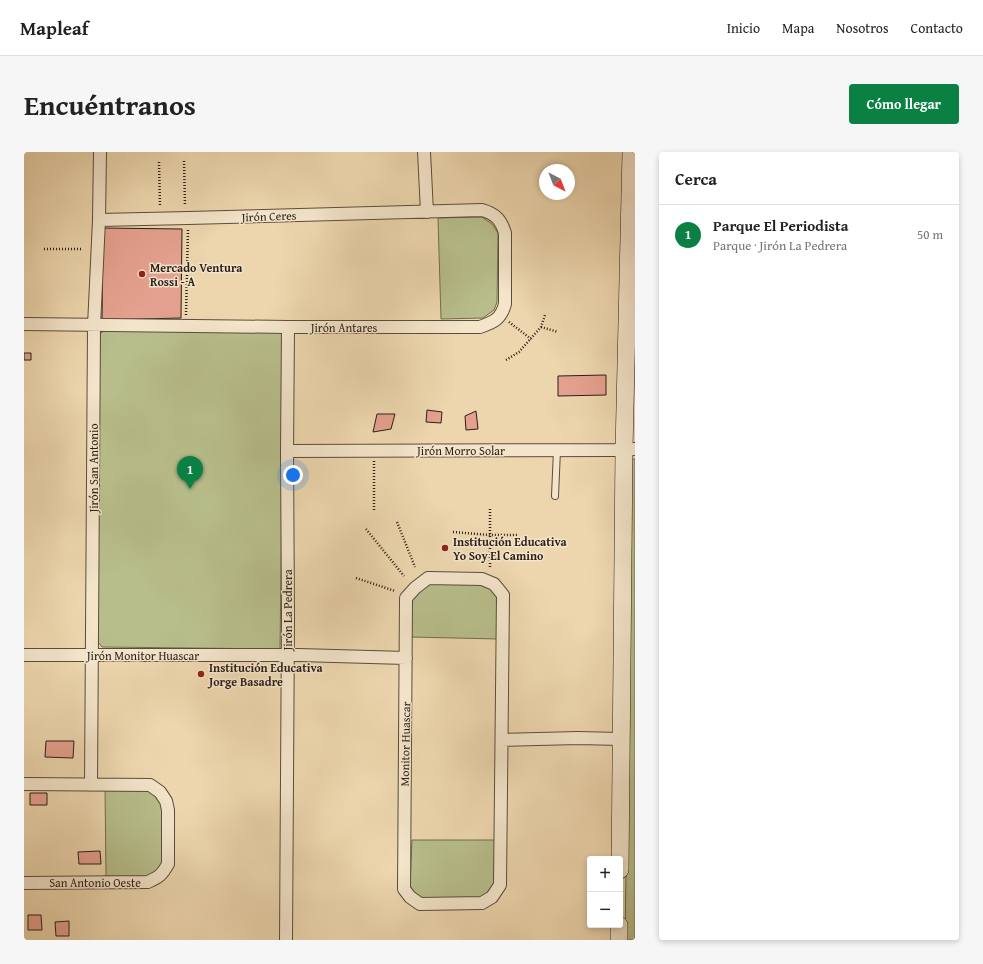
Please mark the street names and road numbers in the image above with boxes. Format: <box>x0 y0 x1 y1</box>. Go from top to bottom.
street label: Jirón Ceres <box>239 207 297 226</box>
street label: Jirón Antares <box>309 319 378 336</box>
street label: Jirón San Antonio <box>85 423 102 515</box>
street label: Jirón Morro Solar <box>415 442 505 459</box>
street label: Jirón La Pedrera <box>279 569 296 653</box>
street label: Jirón Monitor Huascar <box>85 647 199 664</box>
street label: Monitor Huascar <box>396 701 414 787</box>
street label: San Antonio Oeste <box>49 874 141 891</box>

